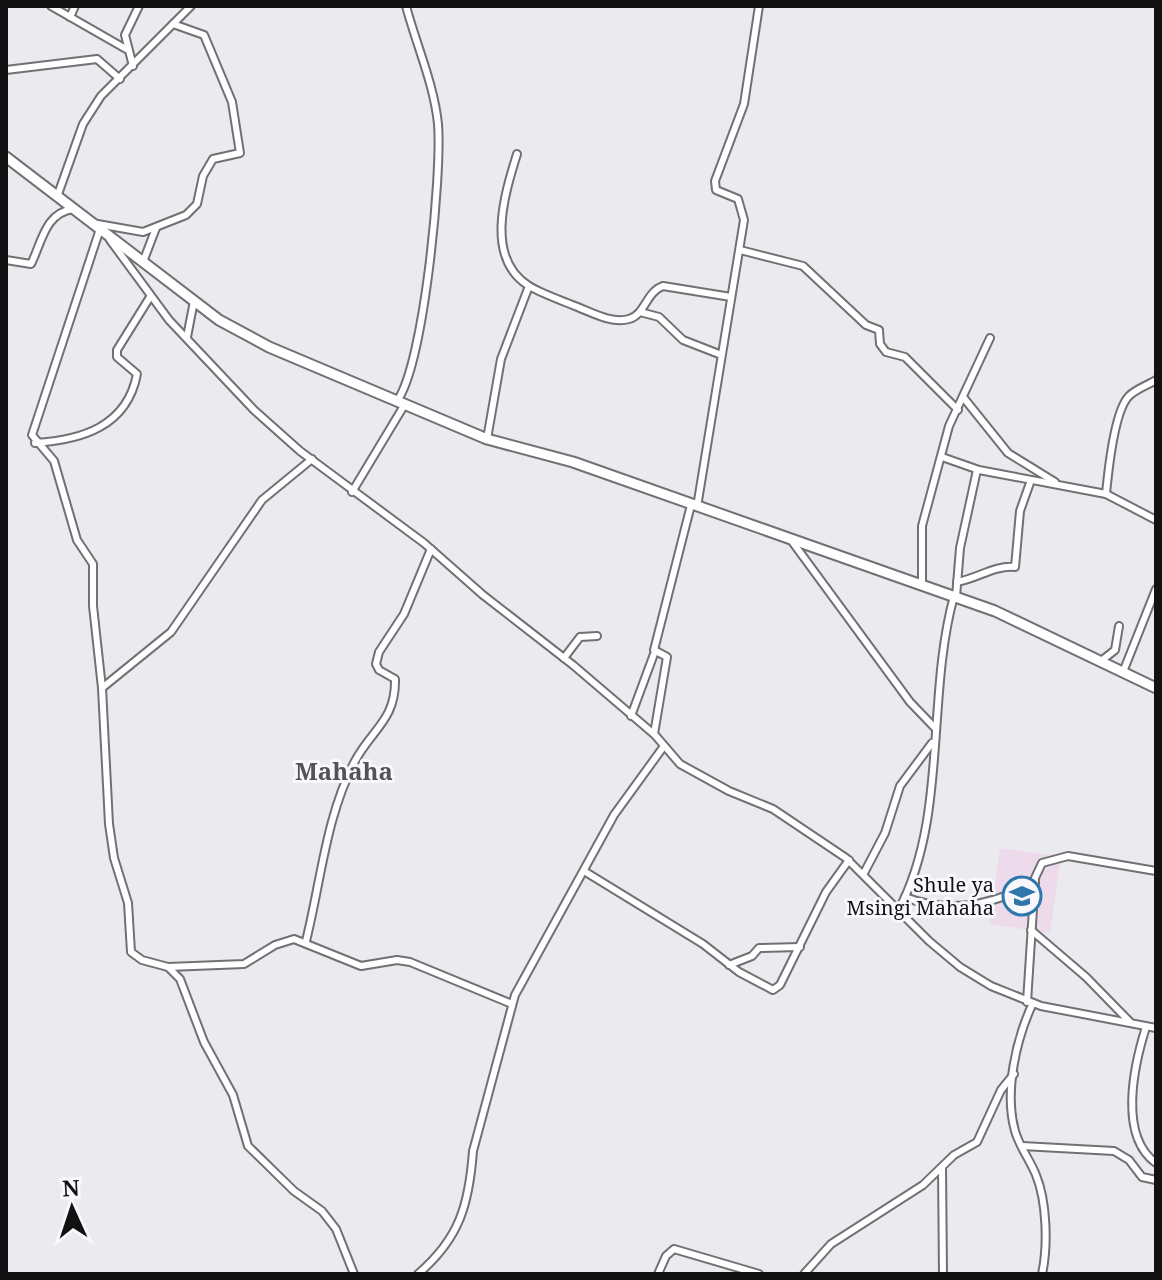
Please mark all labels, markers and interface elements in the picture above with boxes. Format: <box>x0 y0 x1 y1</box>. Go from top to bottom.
district label: Mahaha <box>295 754 393 787</box>
place label: Shule ya Msingi Mahaha <box>847 871 994 921</box>
school or university icon: Shule ya Msingi Mahaha <box>1001 875 1043 917</box>
north arrow <box>32 1168 112 1248</box>
text: N <box>61 1172 80 1202</box>

